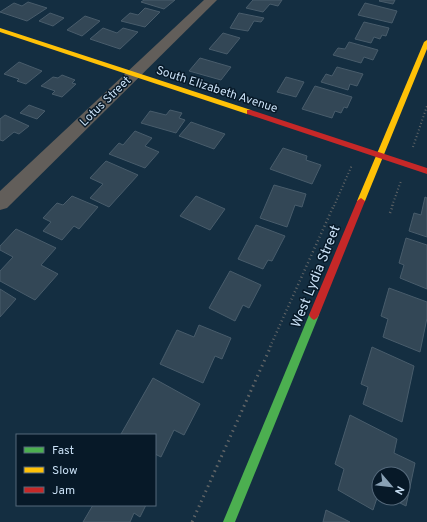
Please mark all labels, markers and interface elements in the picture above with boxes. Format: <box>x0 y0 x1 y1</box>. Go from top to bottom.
street label: South Elizabeth Avenue <box>154 63 279 117</box>
street label: Lotus Street <box>76 73 135 130</box>
street label: West Lydia Street <box>288 223 345 330</box>
legend <box>16 434 156 506</box>
text: Fast <box>52 443 74 459</box>
text: Slow <box>52 463 78 479</box>
north arrow <box>371 466 411 506</box>
text: Jam <box>52 483 75 499</box>
text: N <box>391 483 407 497</box>

